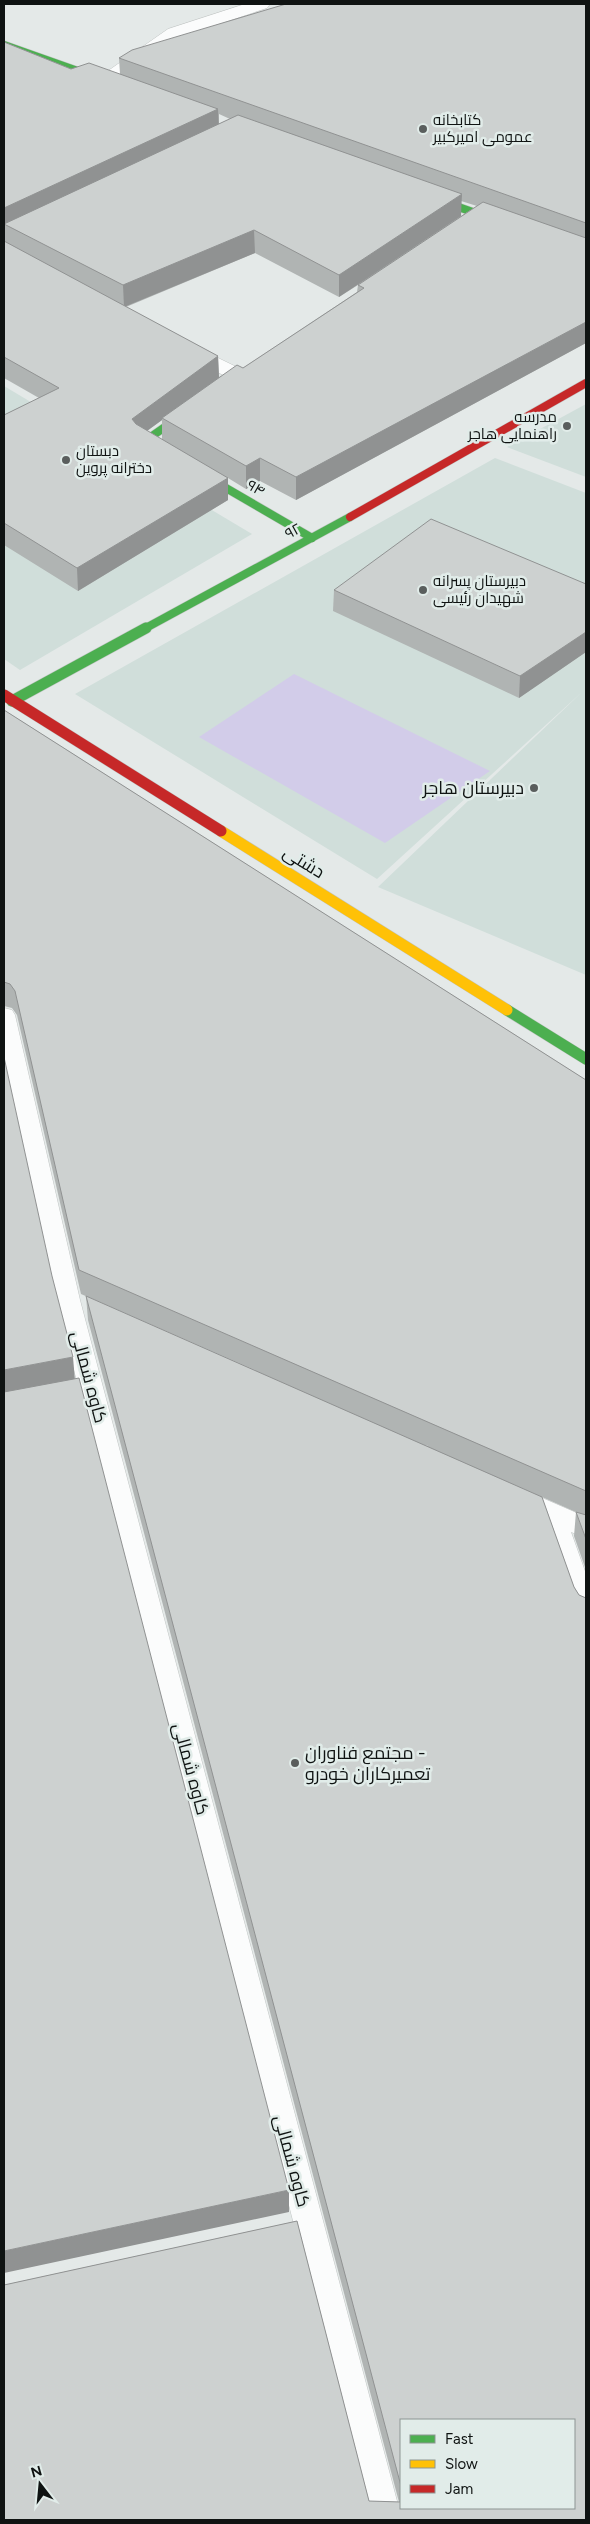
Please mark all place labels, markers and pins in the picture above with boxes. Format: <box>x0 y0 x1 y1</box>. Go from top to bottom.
place label: کتابخانه عمومی امیرکبیر <box>432 111 533 147</box>
marker: کتابخانه عمومی امیرکبیر <box>417 123 429 135</box>
place label: مدرسه راهنمایی هاجر <box>467 408 557 444</box>
marker: مدرسه راهنمایی هاجر <box>561 420 573 432</box>
place label: دبستان دخترانه پروین <box>76 442 152 478</box>
marker: دبستان دخترانه پروین <box>60 454 72 466</box>
place label: دبیرستان پسرانه شهیدان رئیسی <box>433 572 526 608</box>
marker: دبیرستان پسرانه شهیدان رئیسی <box>417 584 429 596</box>
place label: دبیرستان هاجر <box>422 777 524 799</box>
marker: دبیرستان هاجر <box>528 782 540 794</box>
place label: مجتمع فناوران - تعمیرکاران خودرو <box>305 1742 430 1785</box>
marker: مجتمع فناوران - تعمیرکاران خودرو <box>289 1757 301 1769</box>

